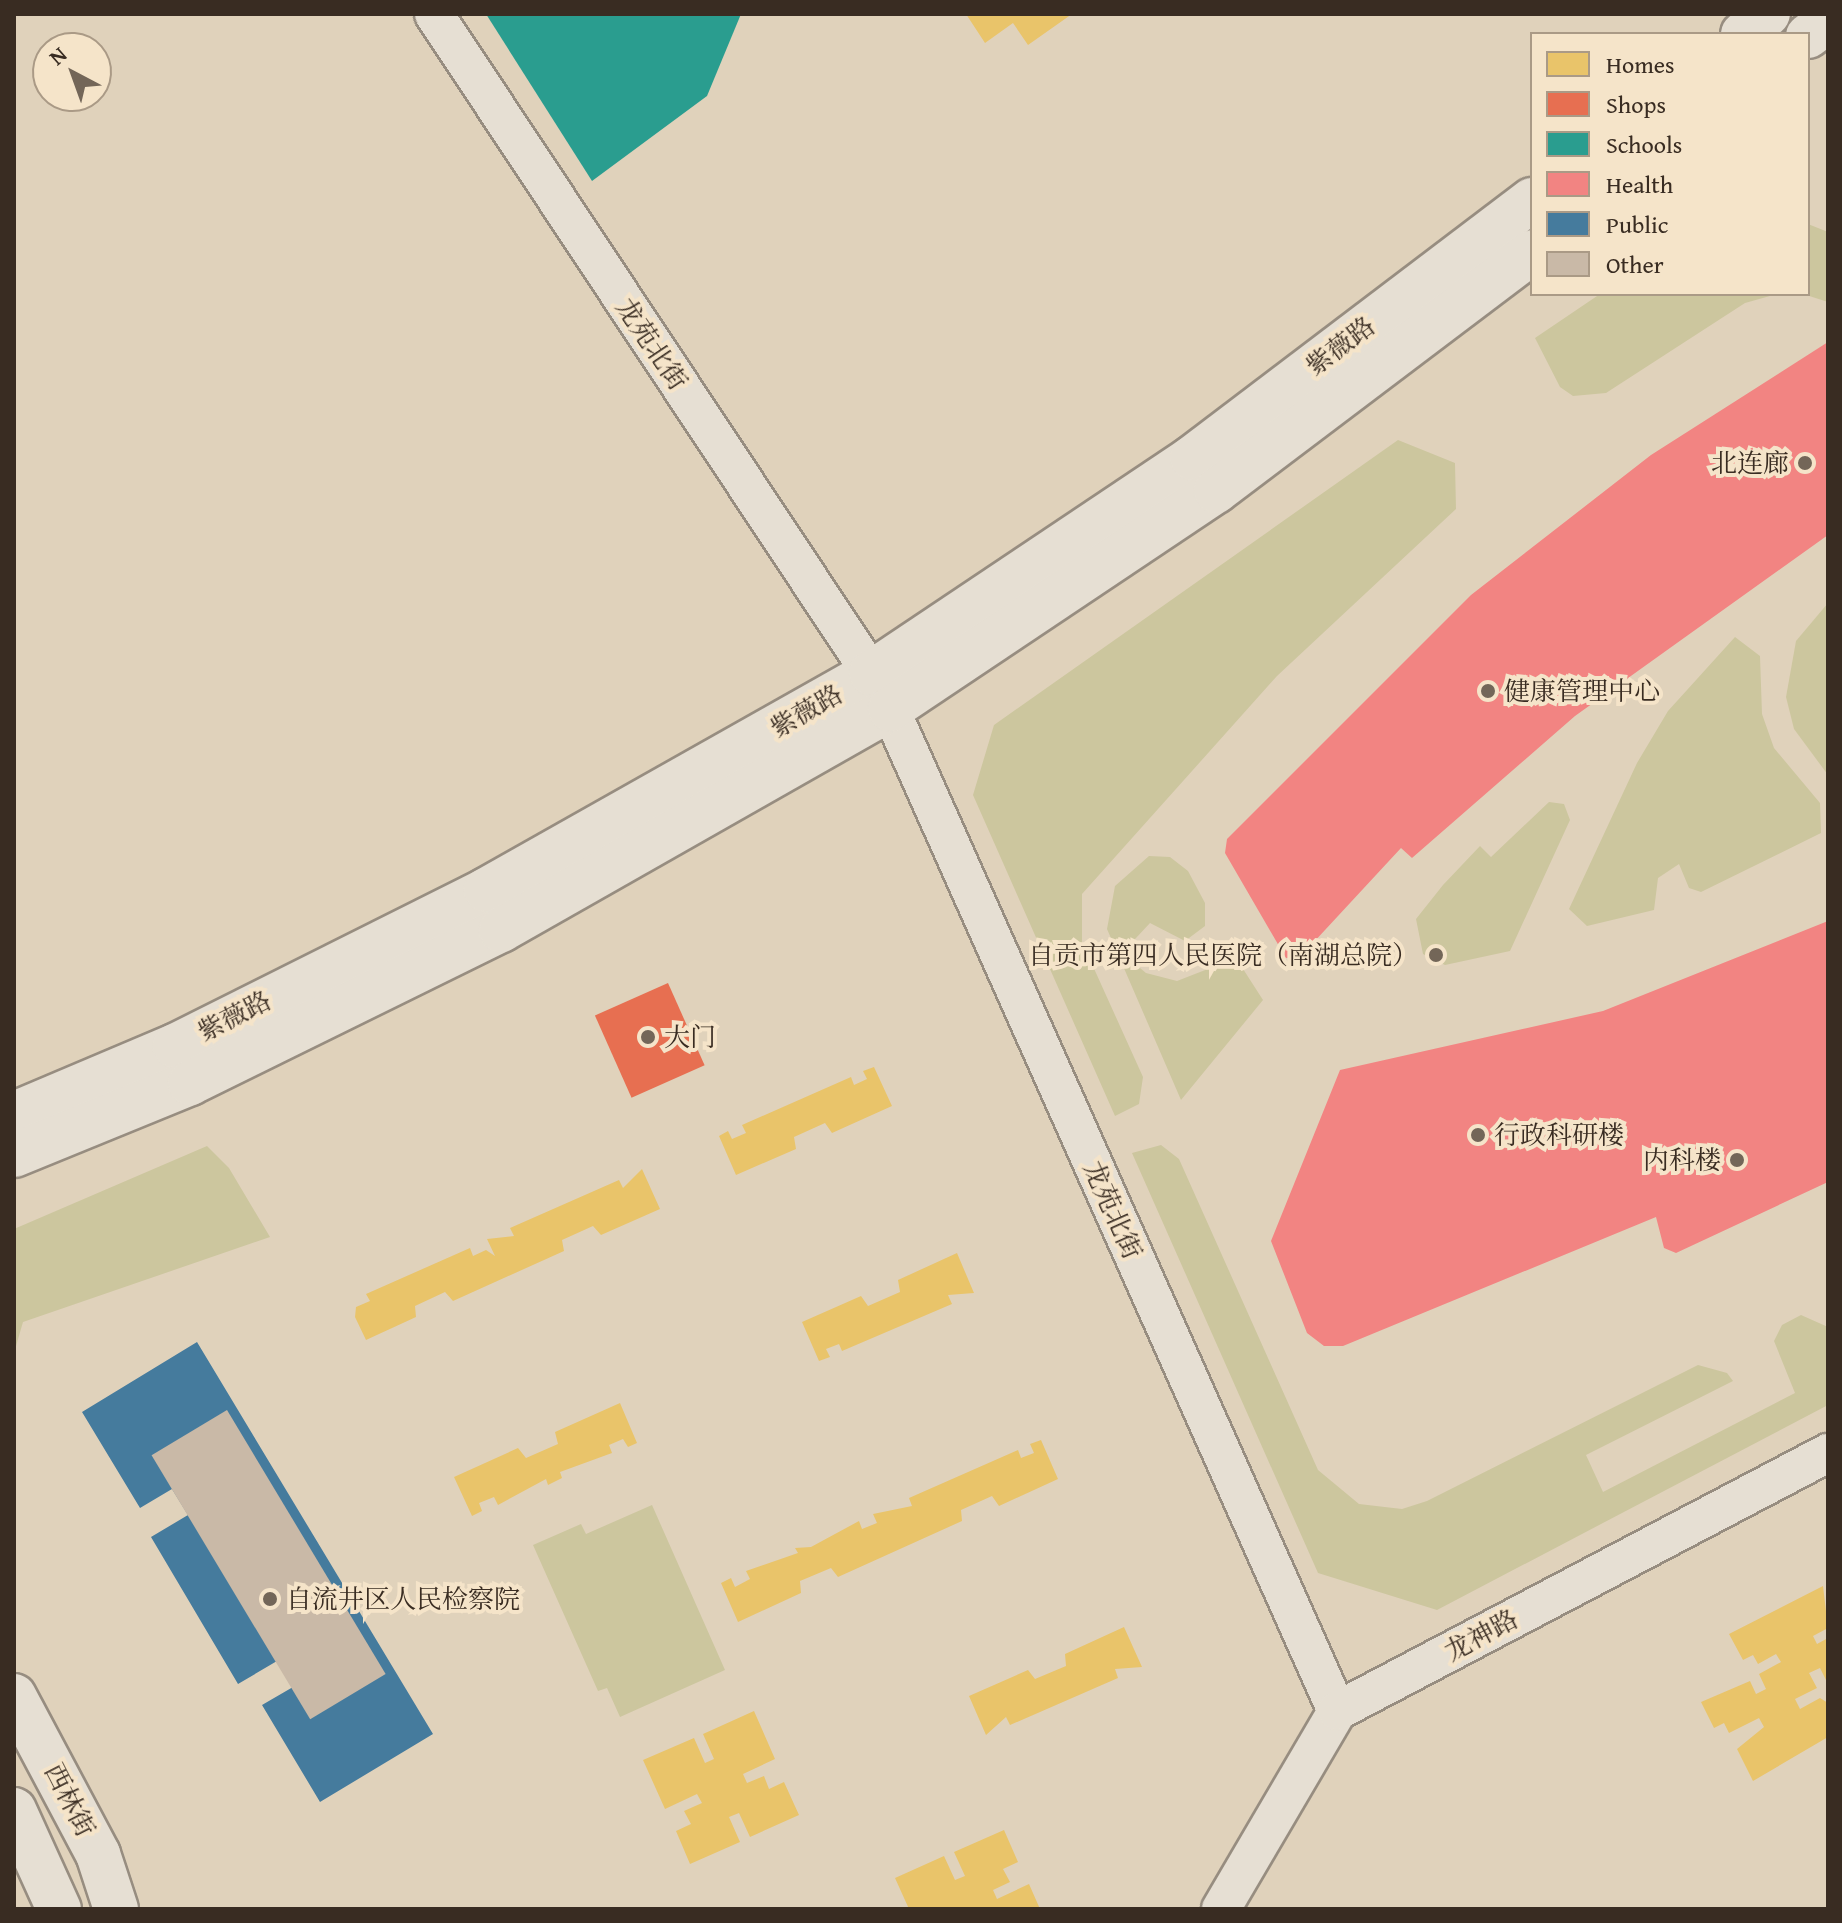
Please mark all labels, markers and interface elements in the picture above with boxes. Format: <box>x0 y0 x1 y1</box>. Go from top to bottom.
north arrow <box>32 32 112 112</box>
legend <box>1530 32 1810 296</box>
text: N <box>42 38 74 72</box>
text: Homes <box>1606 47 1675 82</box>
text: Shops <box>1606 87 1666 122</box>
text: Schools <box>1606 127 1682 162</box>
text: Health <box>1606 167 1673 202</box>
text: Public <box>1606 207 1668 242</box>
text: Other <box>1606 247 1664 282</box>
street label: 龙苑北街 <box>610 292 694 396</box>
street label: 紫薇路 <box>1299 310 1381 382</box>
place label: 北连廊 <box>1711 447 1789 479</box>
marker: 北连廊 <box>1796 454 1814 472</box>
place label: 健康管理中心 <box>1504 675 1660 707</box>
street label: 紫薇路 <box>764 678 848 744</box>
marker: 健康管理中心 <box>1479 682 1497 700</box>
place label: 自贡市第四人民医院（南湖总院） <box>1028 939 1418 971</box>
marker: 自贡市第四人民医院（南湖总院） <box>1425 944 1447 966</box>
street label: 紫薇路 <box>192 984 276 1048</box>
place label: 大门 <box>664 1021 716 1053</box>
marker: 大门 <box>639 1028 657 1046</box>
place label: 行政科研楼 <box>1494 1119 1624 1151</box>
marker: 行政科研楼 <box>1469 1126 1487 1144</box>
place label: 内科楼 <box>1643 1144 1721 1176</box>
marker: 内科楼 <box>1728 1151 1746 1169</box>
street label: 龙苑北街 <box>1078 1156 1148 1264</box>
place label: 自流井区人民检察院 <box>286 1583 520 1615</box>
marker: 自流井区人民检察院 <box>261 1590 279 1608</box>
street label: 龙神路 <box>1439 1603 1523 1667</box>
street label: 西林街 <box>38 1758 102 1842</box>

